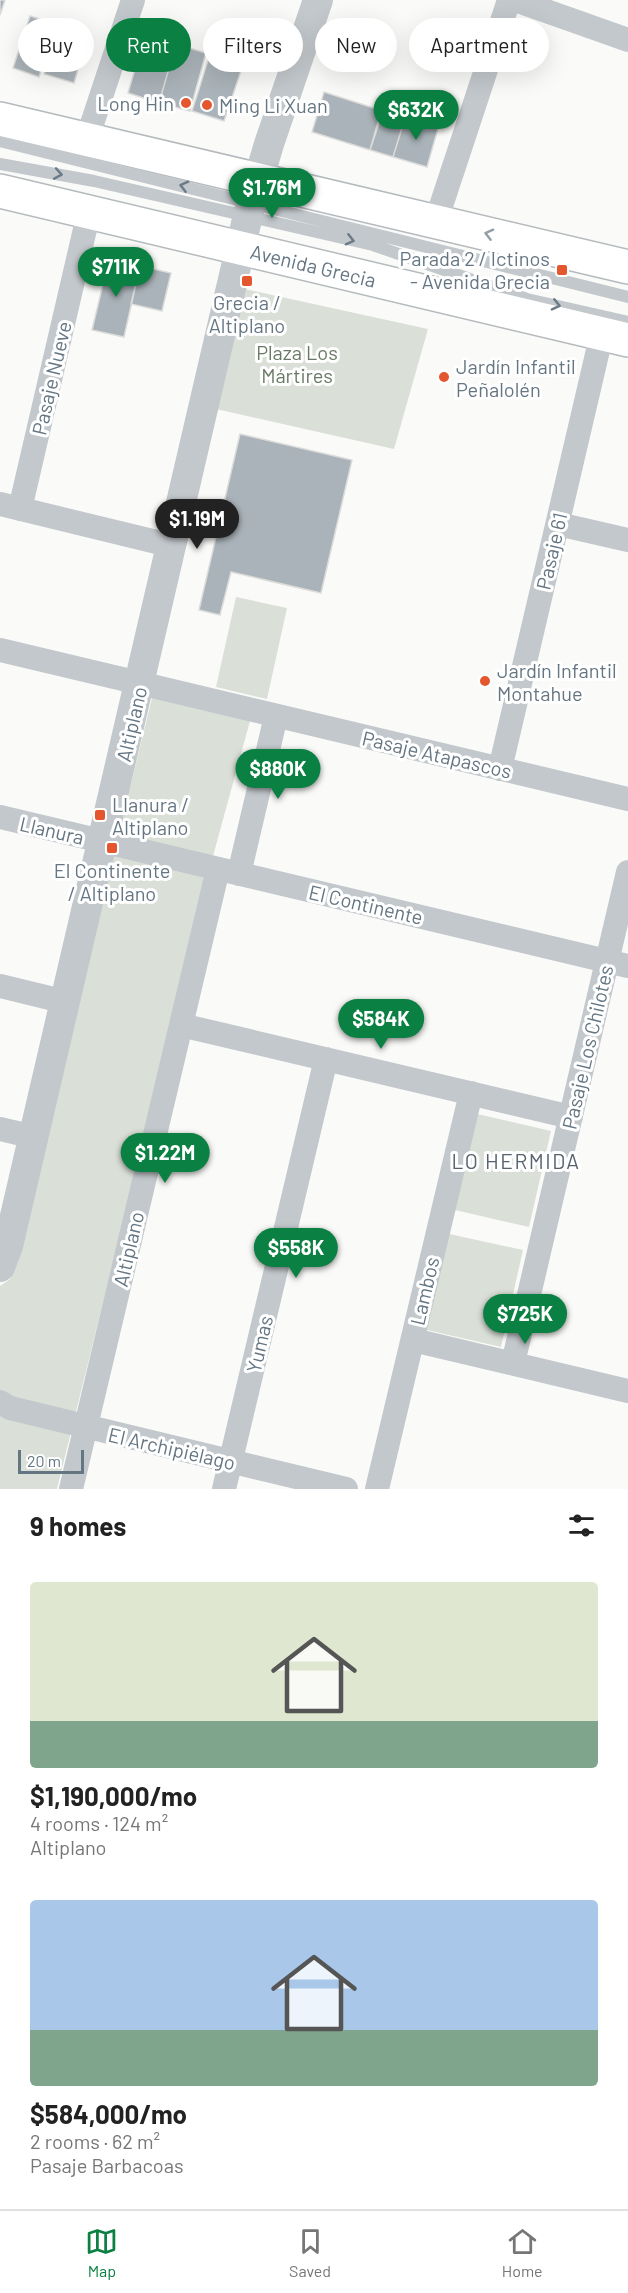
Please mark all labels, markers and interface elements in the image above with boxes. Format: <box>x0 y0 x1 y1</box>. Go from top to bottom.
chip: Buy <box>18 18 94 72</box>
chip: Rent <box>106 18 191 72</box>
chip: Filters <box>203 18 303 72</box>
chip: New <box>315 18 397 72</box>
chip: Apartment <box>409 18 549 72</box>
pin: $632K <box>374 90 458 141</box>
place label: Long Hin <box>97 91 174 115</box>
place label: Ming Li Xuan <box>219 93 328 117</box>
marker: Long Hin <box>179 96 193 110</box>
text: $632K <box>388 97 444 121</box>
marker: Ming Li Xuan <box>200 98 214 112</box>
one-way arrow <box>52 167 62 180</box>
pin: $1.76M <box>223 168 321 219</box>
text: $1.76M <box>243 175 301 199</box>
one-way arrow <box>180 180 190 193</box>
one-way arrow <box>485 228 495 241</box>
one-way arrow <box>345 232 355 245</box>
street label: Avenida Grecia <box>248 239 379 292</box>
place label: Parada 2 / Ictinos - Avenida Grecia <box>400 246 550 293</box>
pin: $711K <box>74 247 158 298</box>
text: $711K <box>92 254 140 278</box>
marker: Parada 2 / Ictinos - Avenida Grecia <box>555 263 569 277</box>
marker: Grecia / Altiplano <box>240 274 254 288</box>
place label: Grecia / Altiplano <box>209 290 285 337</box>
one-way arrow <box>551 298 561 311</box>
street label: Pasaje Nueve <box>26 319 76 437</box>
park label: Plaza Los Mártires <box>256 340 338 387</box>
place label: Jardín Infantil Peñalolén <box>456 354 576 401</box>
marker: Jardín Infantil Peñalolén <box>437 370 451 384</box>
pin: $1.19M <box>148 499 246 550</box>
text: $1.19M <box>169 506 225 530</box>
street label: Pasaje 61 <box>530 510 572 592</box>
place label: Jardín Infantil Montahue <box>497 658 617 705</box>
marker: Jardín Infantil Montahue <box>478 674 492 688</box>
street label: Altiplano <box>111 684 151 764</box>
street label: Pasaje Atapascos <box>360 725 514 783</box>
pin: $880K <box>236 749 320 800</box>
text: $880K <box>250 756 307 780</box>
place label: Llanura / Altiplano <box>112 792 189 839</box>
marker: Llanura / Altiplano <box>93 808 107 822</box>
street label: Llanura <box>18 811 86 849</box>
marker: El Continente / Altiplano <box>105 841 119 855</box>
place label: El Continente / Altiplano <box>54 858 170 905</box>
street label: El Continente <box>306 879 426 929</box>
street label: Pasaje Los Chilotes <box>556 963 618 1131</box>
pin: $584K <box>339 999 423 1050</box>
text: $584K <box>352 1006 410 1030</box>
pin: $1.22M <box>116 1133 214 1184</box>
text: $1.22M <box>135 1140 195 1164</box>
district label: LO HERMIDA <box>451 1148 581 1173</box>
street label: Altiplano <box>108 1209 148 1289</box>
pin: $558K <box>254 1228 338 1279</box>
text: $558K <box>268 1235 324 1259</box>
street label: Lambos <box>405 1254 443 1328</box>
pin: $725K <box>483 1294 567 1345</box>
text: $725K <box>497 1301 553 1325</box>
street label: Yumas <box>241 1313 277 1375</box>
street label: El Archipiélago <box>106 1422 238 1474</box>
scale bar <box>18 1447 84 1474</box>
text: 20 m <box>27 1451 61 1470</box>
icon: filters <box>565 1509 598 1542</box>
text: 9 homes <box>30 1510 126 1541</box>
icon: home <box>260 1621 368 1729</box>
text: $1,190,000/mo <box>30 1780 197 1811</box>
text: 4 rooms · 124 m² <box>30 1811 168 1835</box>
text: Altiplano <box>30 1835 107 1859</box>
icon: home <box>260 1939 368 2047</box>
text: $584,000/mo <box>30 2098 187 2129</box>
text: 2 rooms · 62 m² <box>30 2129 160 2153</box>
text: Pasaje Barbacoas <box>30 2153 184 2177</box>
tab: Map <box>85 2225 118 2280</box>
tab: Saved <box>289 2225 331 2280</box>
tab: Home <box>502 2225 543 2280</box>

